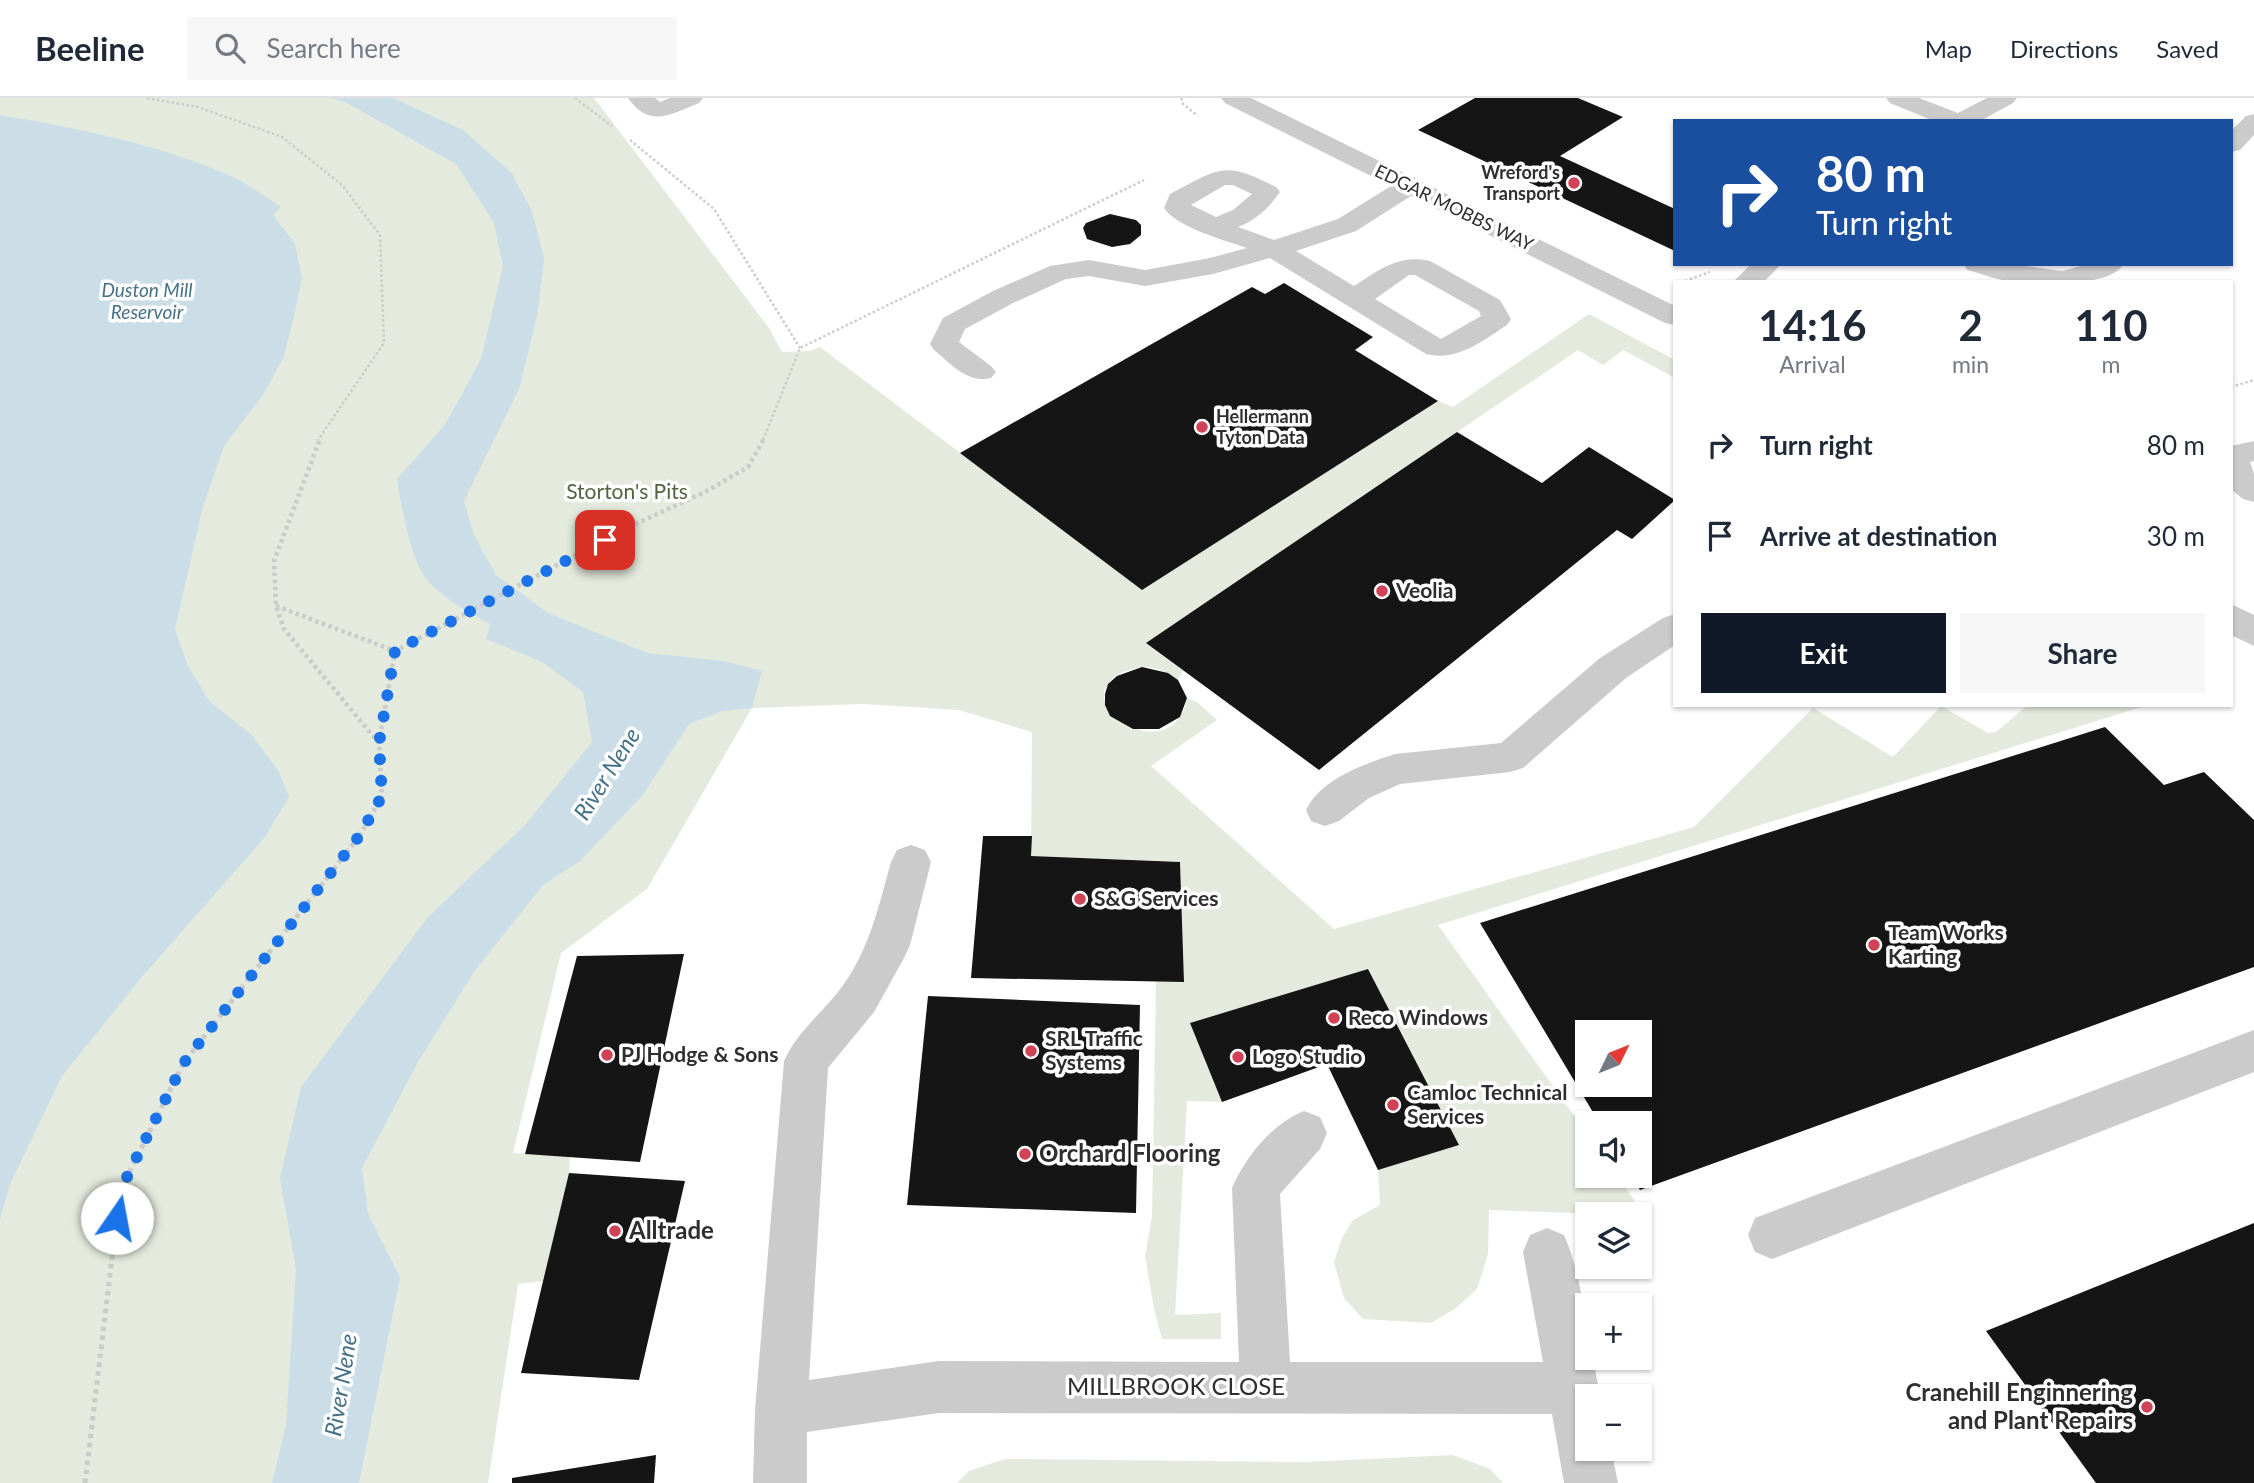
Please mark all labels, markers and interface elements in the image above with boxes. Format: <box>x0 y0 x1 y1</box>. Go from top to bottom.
search box <box>187 17 677 80</box>
text: Beeline <box>35 28 145 68</box>
icon: search <box>211 29 249 67</box>
text: Search here <box>267 32 401 64</box>
text: Map <box>1925 34 1972 63</box>
text: Directions <box>2010 34 2118 63</box>
text: Saved <box>2156 34 2219 63</box>
text: 80 m <box>1816 144 1926 202</box>
icon: right <box>1701 147 1792 238</box>
street label: EDGAR MOBBS WAY <box>1372 159 1538 255</box>
place label: Wreford's Transport <box>1481 161 1560 204</box>
marker: Wreford's Transport <box>1566 175 1582 191</box>
text: Turn right <box>1816 203 1952 242</box>
water label: Duston Mill Reservoir <box>101 278 193 323</box>
text: 14:16 <box>1758 300 1867 350</box>
text: 2 <box>1958 300 1983 350</box>
text: 110 <box>2075 300 2148 350</box>
text: Arrival <box>1779 350 1846 378</box>
text: min <box>1952 350 1989 378</box>
text: m <box>2102 350 2121 378</box>
place label: Hellermann Tyton Data <box>1216 405 1309 448</box>
marker: Hellermann Tyton Data <box>1194 419 1210 435</box>
icon: right <box>1701 426 1739 464</box>
text: Turn right <box>1760 429 1873 461</box>
text: 80 m <box>2147 429 2205 461</box>
park label: Storton's Pits <box>566 478 688 503</box>
pin <box>575 510 635 570</box>
icon: arrive <box>1701 517 1739 555</box>
text: Arrive at destination <box>1760 520 1997 552</box>
text: 30 m <box>2147 520 2205 552</box>
icon: arrive <box>586 521 624 559</box>
place label: Veolia <box>1395 577 1453 602</box>
marker: Veolia <box>1374 583 1390 599</box>
button: Exit <box>1701 613 1946 693</box>
button: Share <box>1960 613 2205 693</box>
water label: River Nene <box>567 722 645 825</box>
place label: S&G Services <box>1094 885 1218 910</box>
marker: S&G Services <box>1072 891 1088 907</box>
place label: Team Works Karting <box>1888 919 2004 968</box>
marker: Team Works Karting <box>1866 937 1882 953</box>
place label: Reco Windows <box>1348 1004 1488 1029</box>
marker: Reco Windows <box>1326 1010 1342 1026</box>
north arrow <box>1575 1020 1652 1097</box>
map controls <box>1575 1020 1652 1461</box>
place label: SRL Traffic Systems <box>1045 1025 1143 1074</box>
place label: PJ Hodge & Sons <box>621 1041 778 1066</box>
marker: SRL Traffic Systems <box>1023 1043 1039 1059</box>
place label: Logo Studio <box>1252 1043 1362 1068</box>
marker: PJ Hodge & Sons <box>599 1047 615 1063</box>
marker: Logo Studio <box>1230 1049 1246 1065</box>
place label: Camloc Technical Services <box>1407 1079 1567 1128</box>
marker: Camloc Technical Services <box>1385 1097 1401 1113</box>
button: sound <box>1575 1111 1652 1188</box>
place label: Orchard Flooring <box>1039 1138 1221 1167</box>
marker: Orchard Flooring <box>1017 1146 1033 1162</box>
position arrow <box>80 1181 154 1255</box>
button: layers <box>1575 1202 1652 1279</box>
place label: Alltrade <box>628 1215 714 1244</box>
marker: Alltrade <box>607 1223 623 1239</box>
button: + <box>1575 1293 1652 1370</box>
water label: River Nene <box>318 1332 362 1438</box>
street label: MILLBROOK CLOSE <box>1067 1371 1285 1400</box>
place label: Cranehill Enginnering and Plant Repairs <box>1905 1377 2133 1434</box>
button: − <box>1575 1384 1652 1461</box>
marker: Cranehill Enginnering and Plant Repairs <box>2139 1399 2155 1415</box>

